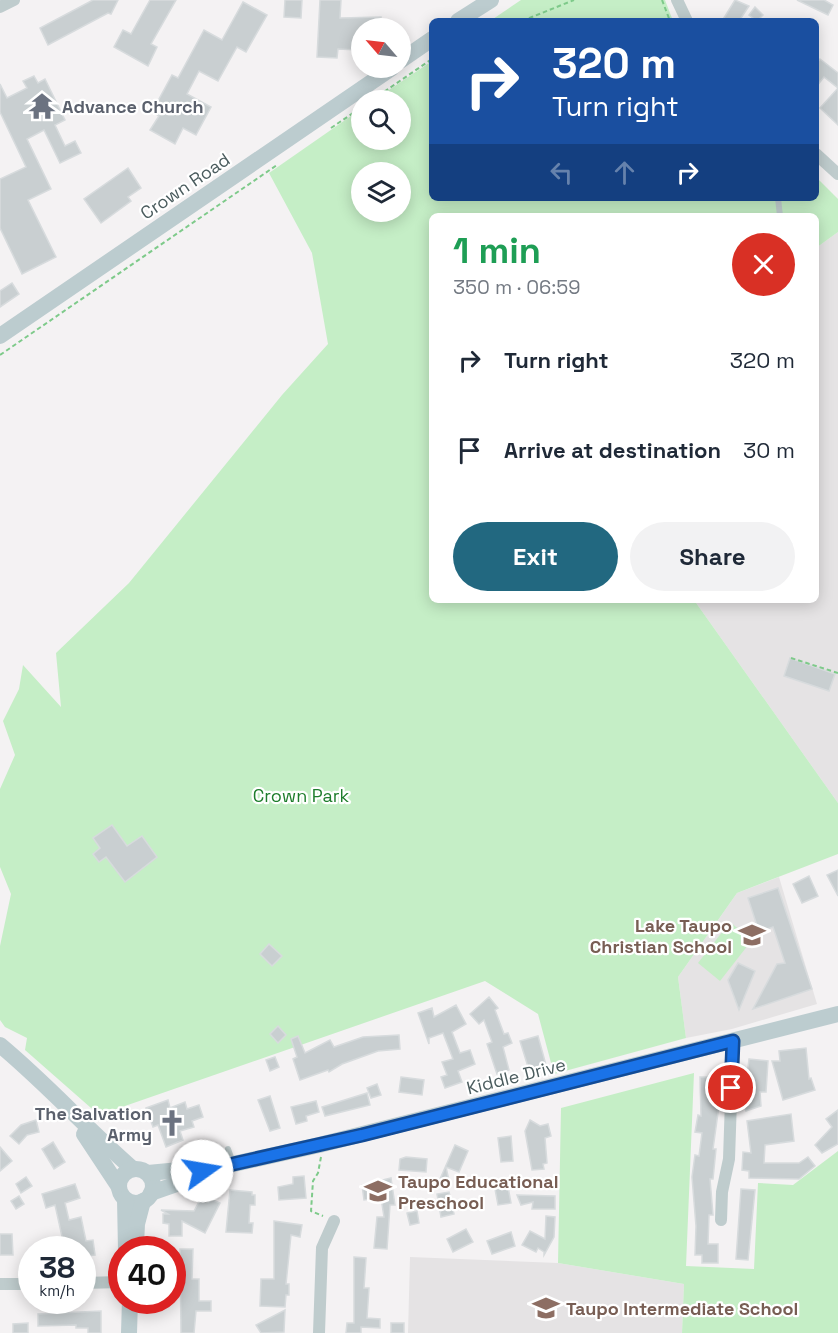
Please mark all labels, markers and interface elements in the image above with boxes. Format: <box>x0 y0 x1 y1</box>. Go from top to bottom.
north arrow <box>351 18 411 78</box>
map controls <box>351 18 411 222</box>
text: 320 m <box>552 37 676 90</box>
icon: right <box>453 42 531 120</box>
text: Turn right <box>552 89 679 124</box>
button: search <box>351 90 411 150</box>
temple icon: Advance Church <box>27 91 57 121</box>
place label: Advance Church <box>62 95 204 118</box>
street label: Crown Road <box>136 148 234 224</box>
icon: left <box>545 156 578 189</box>
icon: ahead <box>608 156 641 189</box>
icon: right <box>671 156 704 189</box>
button: layers <box>351 162 411 222</box>
text: 1 min <box>453 228 541 274</box>
button: close <box>732 233 795 296</box>
text: 350 m · 06:59 <box>453 274 581 300</box>
icon: right <box>453 344 486 377</box>
text: Turn right <box>504 346 609 374</box>
text: 320 m <box>730 346 795 374</box>
icon: arrive <box>453 434 486 467</box>
text: Arrive at destination <box>504 436 721 464</box>
text: 30 m <box>743 436 795 464</box>
button: Exit <box>453 522 618 591</box>
button: Share <box>630 522 795 591</box>
park label: Crown Park <box>253 784 350 807</box>
place label: Lake Taupo Christian School <box>590 914 732 958</box>
school or university icon: Lake Taupo Christian School <box>737 920 767 950</box>
street label: Kiddle Drive <box>464 1053 568 1099</box>
pin <box>705 1062 756 1113</box>
icon: arrive <box>714 1071 747 1104</box>
place label: The Salvation Army <box>35 1102 152 1146</box>
church icon: The Salvation Army <box>157 1108 187 1138</box>
position arrow <box>170 1139 234 1203</box>
place label: Taupo Educational Preschool <box>398 1170 559 1214</box>
school or university icon: Taupo Educational Preschool <box>363 1176 393 1206</box>
speed limit sign: 40 <box>108 1236 186 1314</box>
text: 38 <box>39 1248 75 1287</box>
text: km/h <box>39 1281 75 1300</box>
school or university icon: Taupo Intermediate School <box>531 1293 561 1323</box>
place label: Taupo Intermediate School <box>566 1297 798 1320</box>

